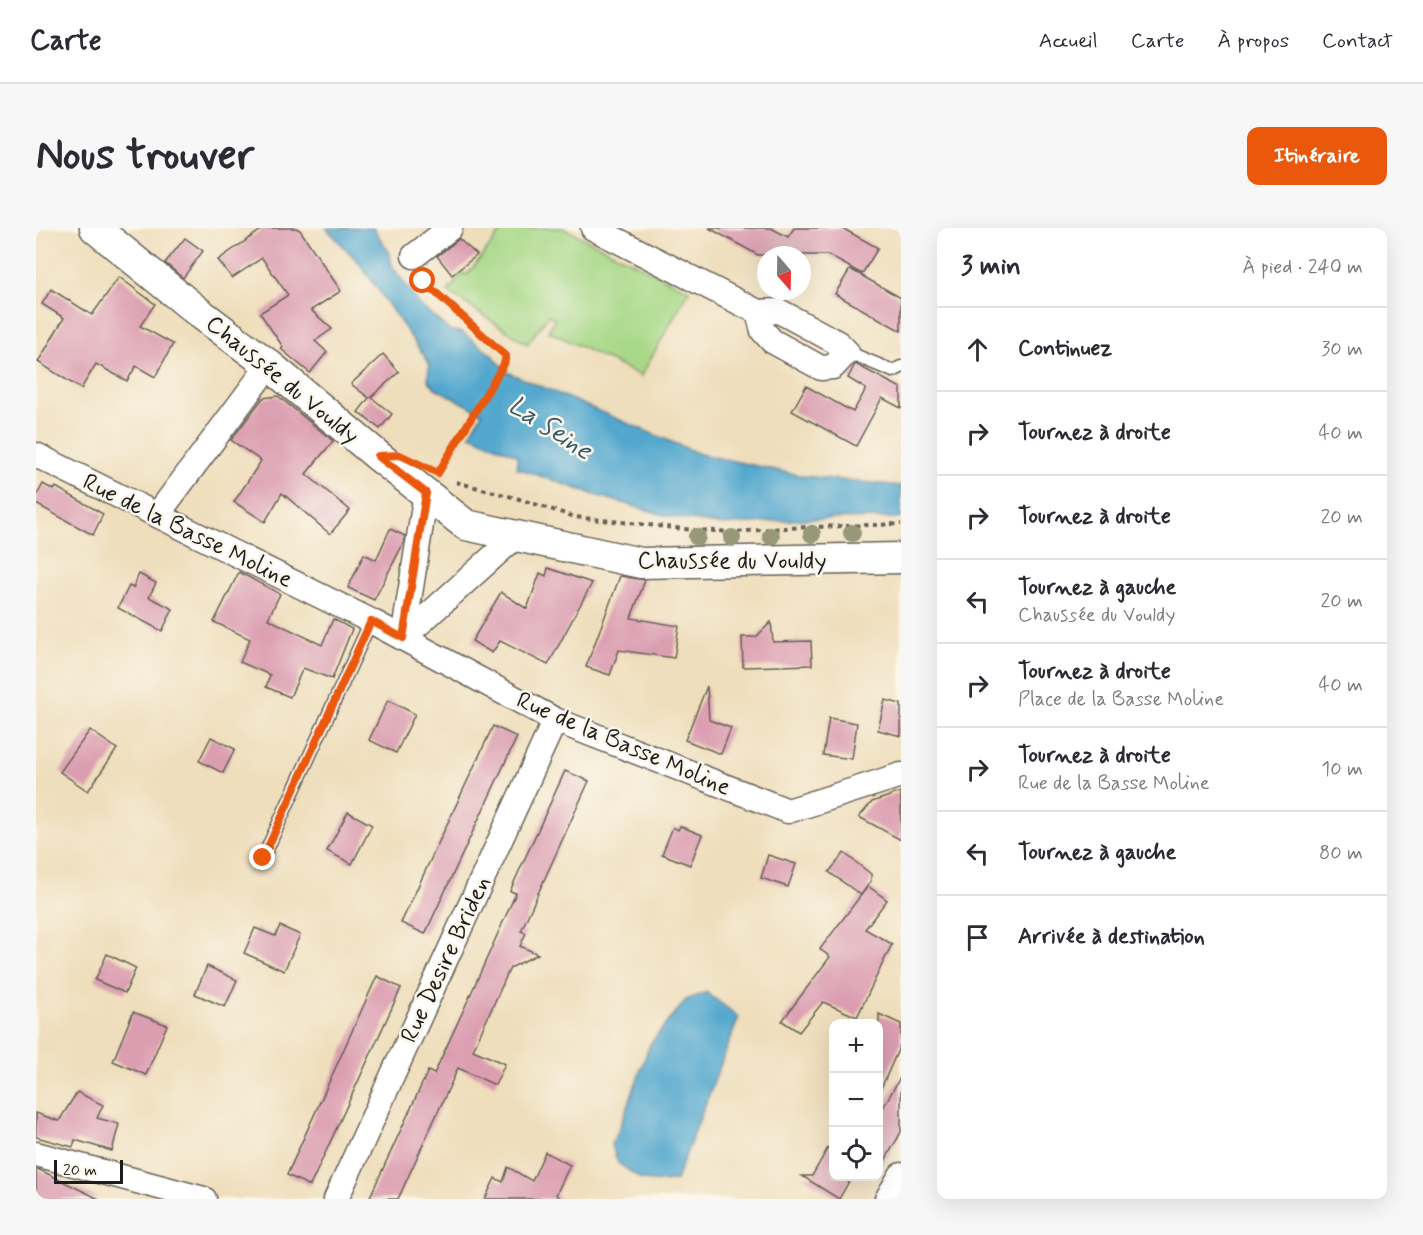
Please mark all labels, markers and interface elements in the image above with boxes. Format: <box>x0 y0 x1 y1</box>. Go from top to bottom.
text: Carte <box>30 23 102 60</box>
text: Accueil <box>1039 27 1098 55</box>
text: Carte <box>1131 27 1185 55</box>
text: À propos <box>1218 27 1289 55</box>
text: Contact <box>1322 27 1393 55</box>
button: Itinéraire <box>1247 127 1387 185</box>
text: Nous trouver <box>36 129 254 184</box>
north arrow <box>757 246 811 300</box>
text: 3 min <box>961 250 1021 284</box>
text: À pied · 240 m <box>1242 254 1363 281</box>
route start <box>409 267 435 293</box>
street label: Chaussée du Vouldy <box>199 309 365 452</box>
icon: ahead <box>961 333 994 366</box>
text: Continuez <box>1018 335 1112 363</box>
text: 30 m <box>1321 336 1363 363</box>
water label: La Seine <box>501 389 599 469</box>
icon: right <box>961 417 994 450</box>
text: Tournez à droite <box>1018 419 1171 447</box>
text: 40 m <box>1319 420 1363 447</box>
street label: Rue de la Basse Moline <box>77 467 298 596</box>
icon: right <box>961 501 994 534</box>
text: Tournez à droite <box>1018 503 1171 531</box>
text: 20 m <box>1320 504 1363 531</box>
street label: Chaussée du Vouldy <box>638 546 826 577</box>
text: Tournez à gauche <box>1018 574 1176 602</box>
icon: left <box>961 585 994 618</box>
text: 20 m <box>1320 588 1363 615</box>
text: Chaussée du Vouldy <box>1018 602 1175 629</box>
text: Tournez à droite <box>1018 658 1171 686</box>
icon: right <box>961 669 994 702</box>
text: 40 m <box>1319 672 1363 699</box>
street label: Rue de la Basse Moline <box>511 685 735 804</box>
text: Place de la Basse Moline <box>1018 686 1224 713</box>
text: Tournez à droite <box>1018 742 1171 770</box>
icon: right <box>961 753 994 786</box>
text: 10 m <box>1321 756 1363 783</box>
text: Rue de la Basse Moline <box>1018 770 1210 797</box>
icon: left <box>961 837 994 870</box>
text: Tournez à gauche <box>1018 839 1176 867</box>
text: 80 m <box>1319 840 1363 867</box>
route end <box>249 844 275 870</box>
street label: Rue Desire Briden <box>394 871 499 1048</box>
icon: arrive <box>961 921 994 954</box>
text: Arrivée à destination <box>1018 923 1205 951</box>
map controls <box>829 1019 883 1181</box>
button: + <box>829 1019 883 1073</box>
button: − <box>829 1073 883 1127</box>
button: locate <box>829 1127 883 1181</box>
scale bar <box>54 1157 123 1184</box>
text: 20 m <box>63 1160 97 1181</box>

